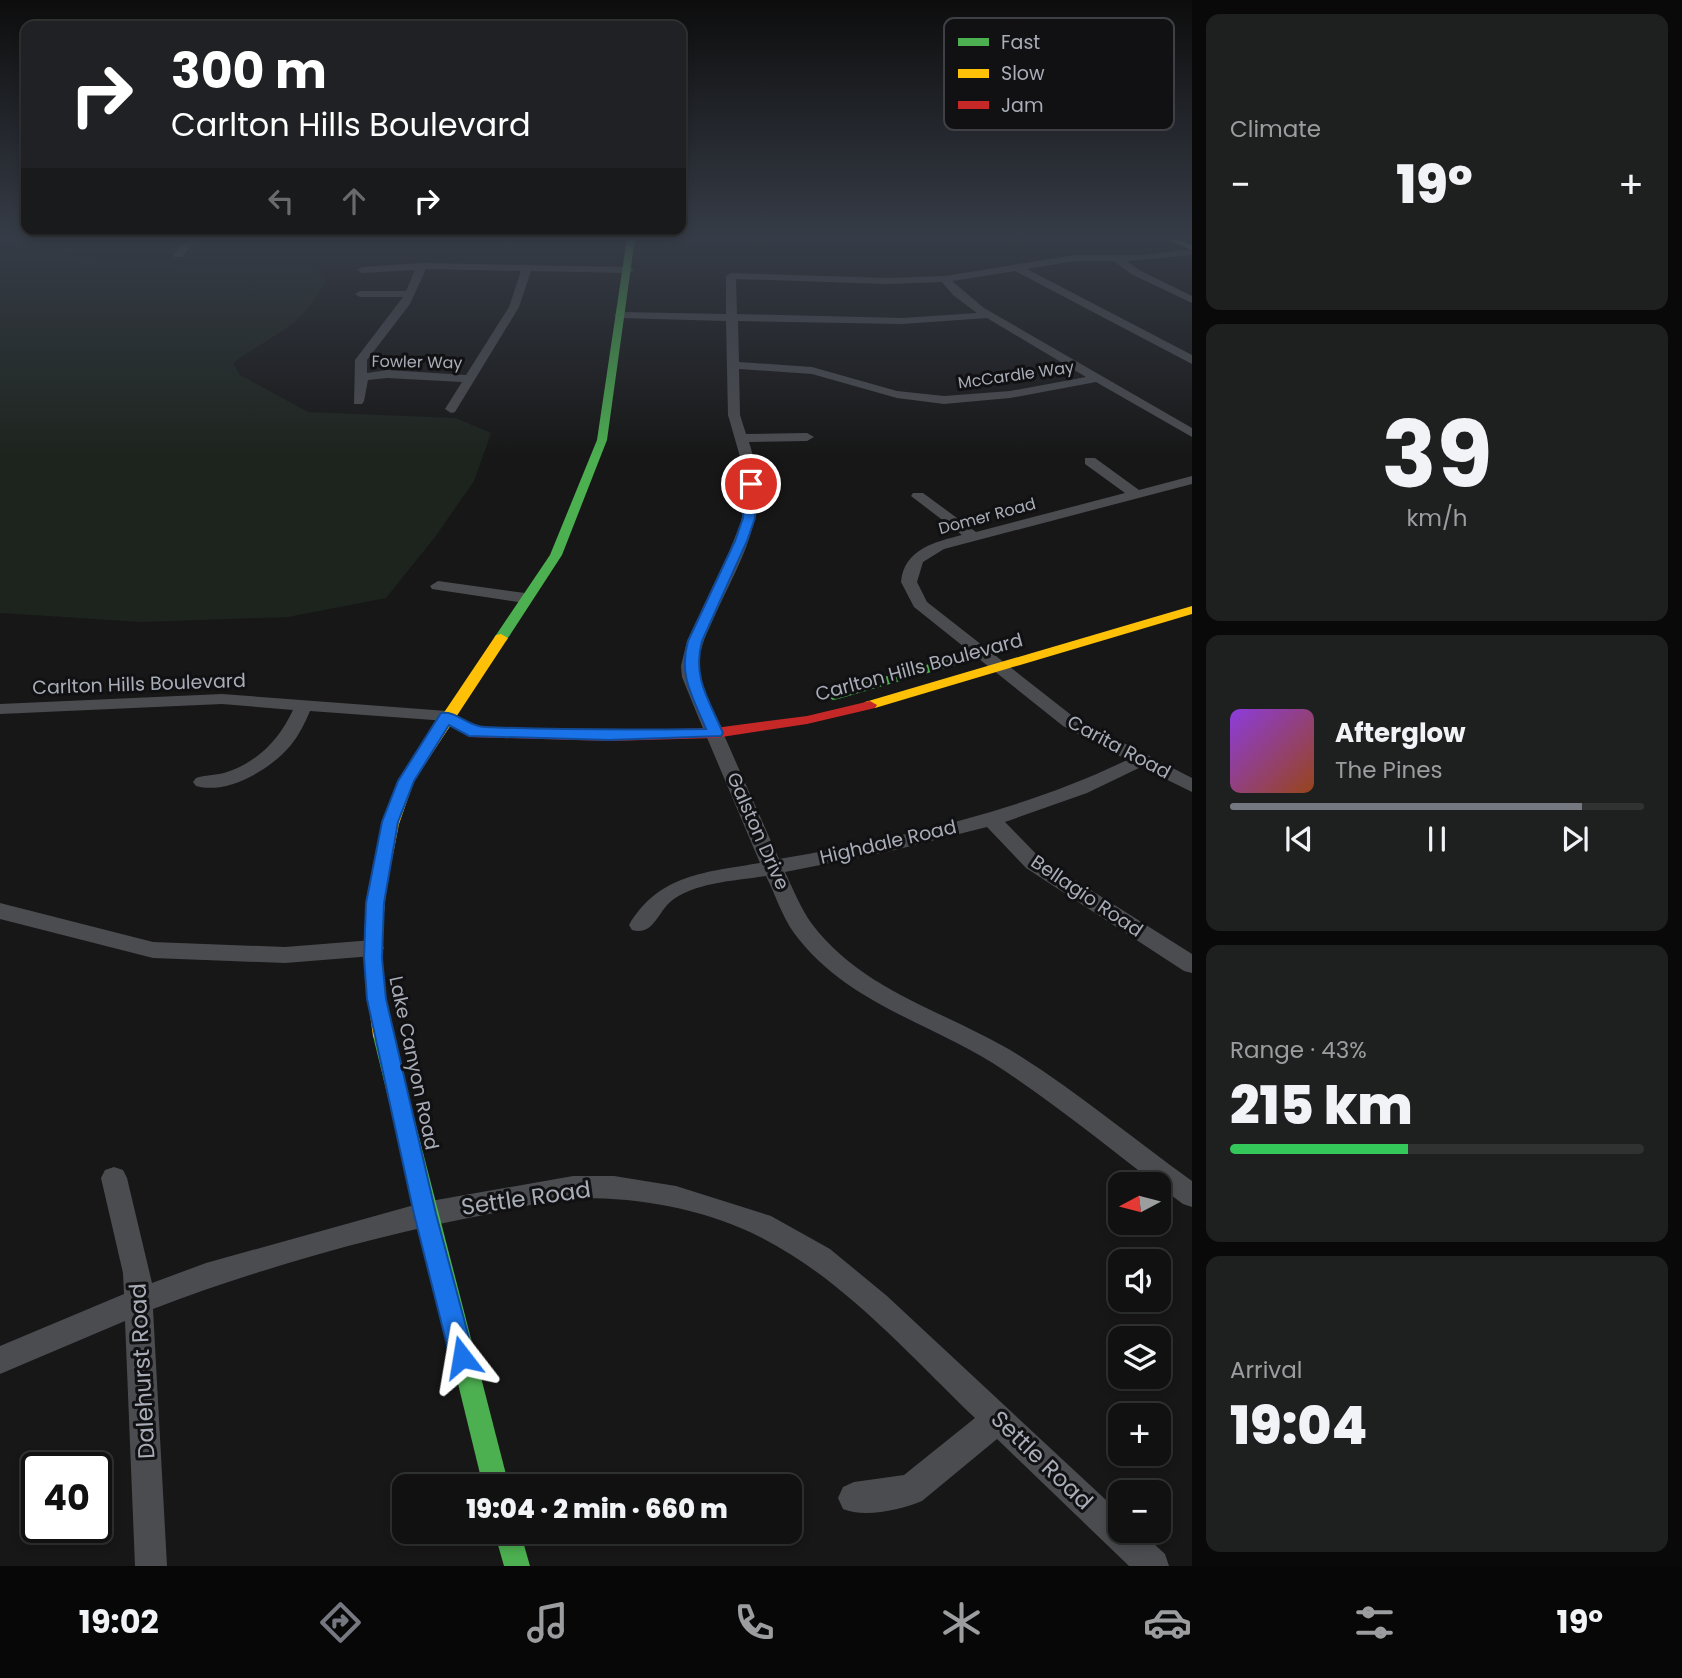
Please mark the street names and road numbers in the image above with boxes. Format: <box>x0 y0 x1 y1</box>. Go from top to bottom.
street label: Fowler Way <box>371 350 463 374</box>
street label: McCardle Way <box>956 355 1076 395</box>
street label: Domer Road <box>936 492 1038 540</box>
street label: Carlton Hills Boulevard <box>812 626 1026 708</box>
street label: Carlton Hills Boulevard <box>32 667 246 701</box>
street label: Carita Road <box>1063 708 1175 786</box>
street label: Galston Drive <box>720 768 796 894</box>
street label: Highdale Road <box>817 813 959 871</box>
street label: Bellagio Road <box>1026 849 1148 943</box>
street label: Lake Canyon Road <box>382 974 446 1152</box>
street label: Settle Road <box>459 1173 593 1223</box>
street label: Dalehurst Road <box>121 1282 163 1460</box>
street label: Settle Road <box>984 1403 1100 1517</box>

